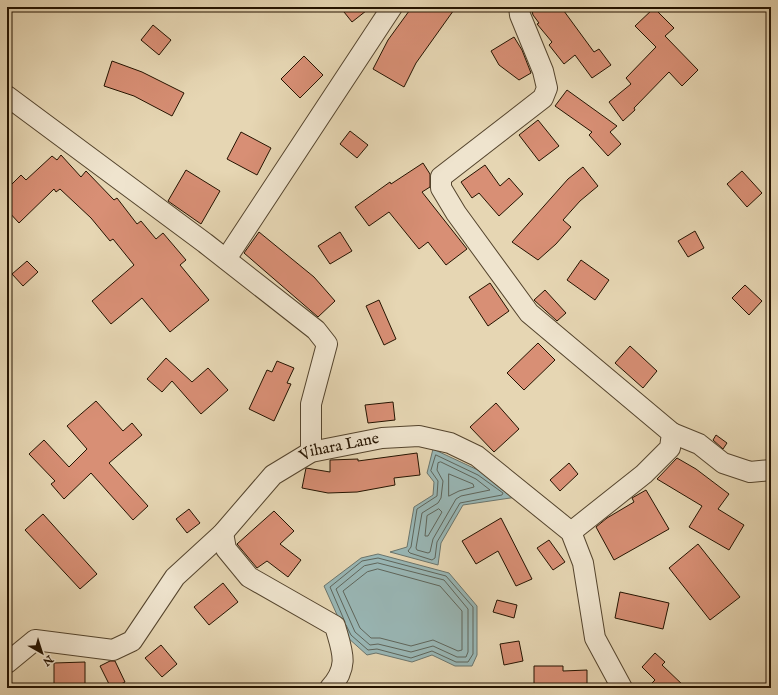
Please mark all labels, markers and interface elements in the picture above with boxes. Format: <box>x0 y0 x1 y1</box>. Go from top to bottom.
street label: Vihara Lane <box>295 429 381 467</box>
north arrow <box>22 633 62 673</box>
text: N <box>39 651 57 669</box>

